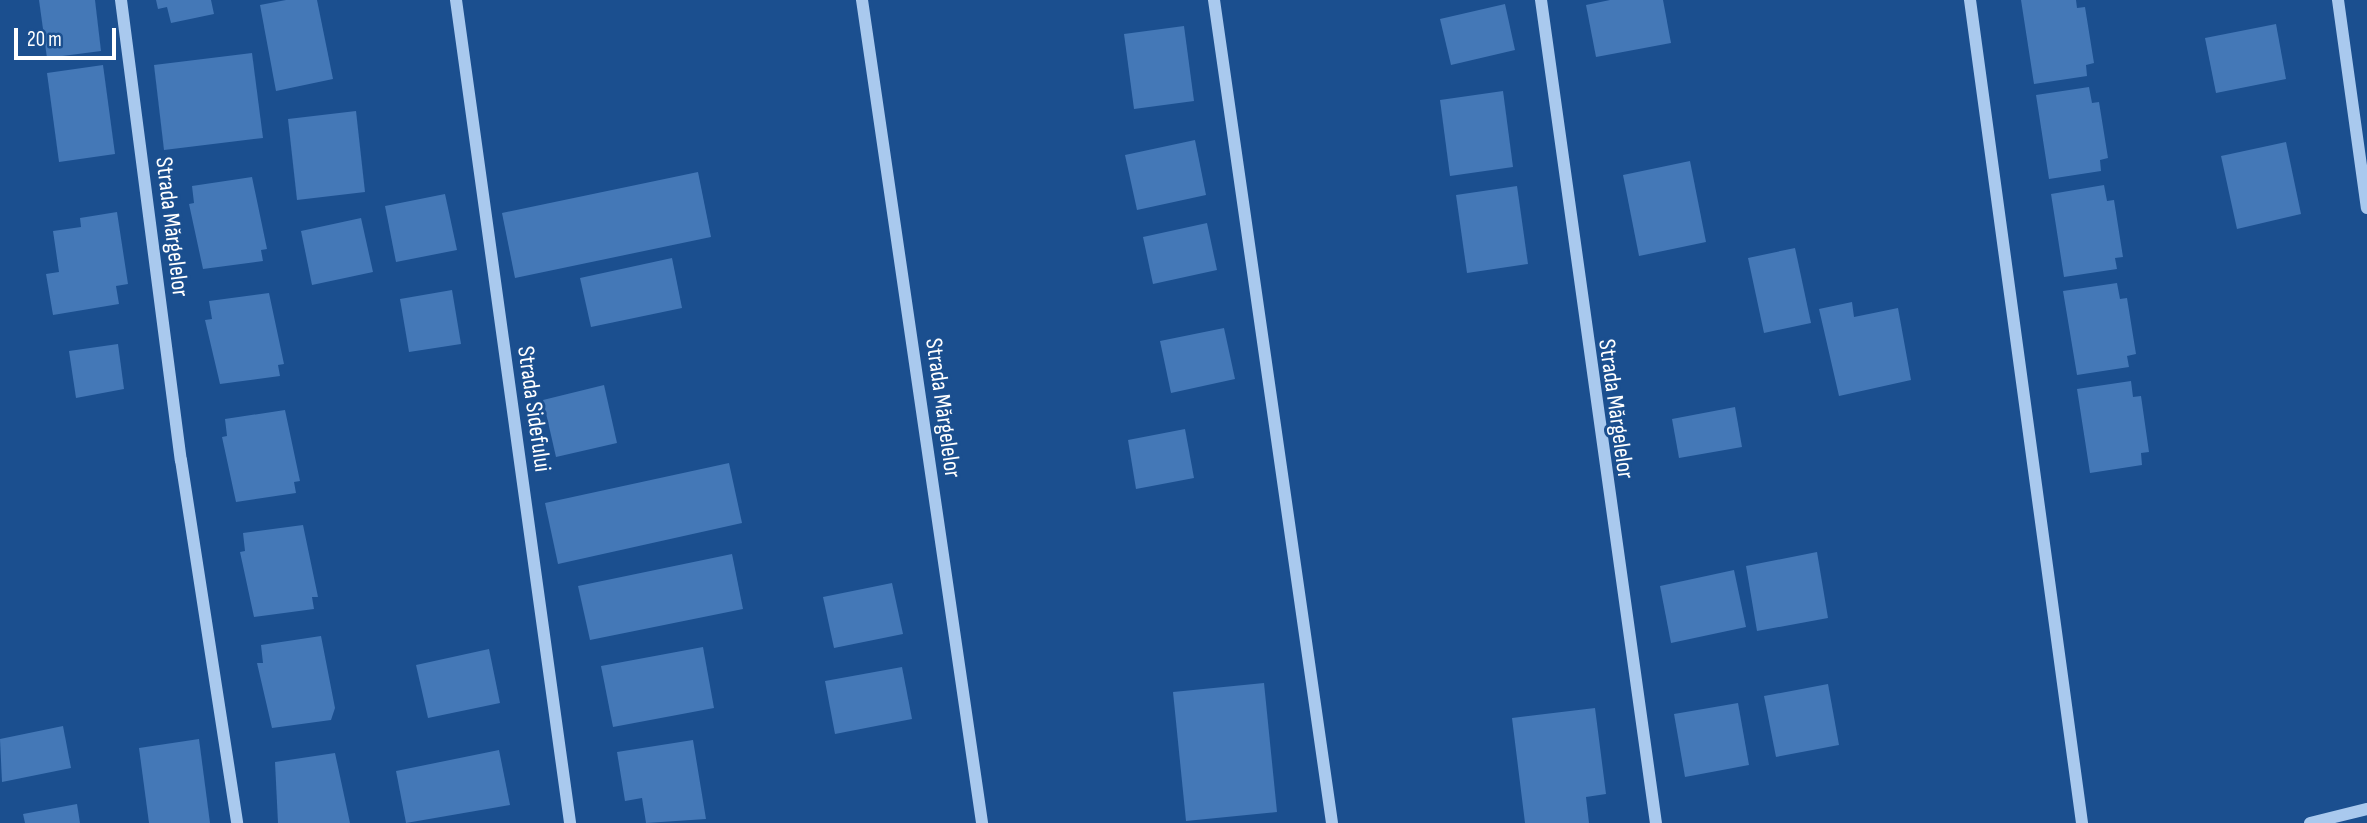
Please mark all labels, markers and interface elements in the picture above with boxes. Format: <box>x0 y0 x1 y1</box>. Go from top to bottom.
scale bar <box>18 14 119 58</box>
text: 20 m <box>27 27 62 52</box>
street label: Strada Mărgelelor <box>149 155 195 299</box>
street label: Strada Mărgelelor <box>919 336 967 480</box>
street label: Strada Mărgelelor <box>1592 337 1640 481</box>
street label: Strada Sidefului <box>511 344 557 474</box>

